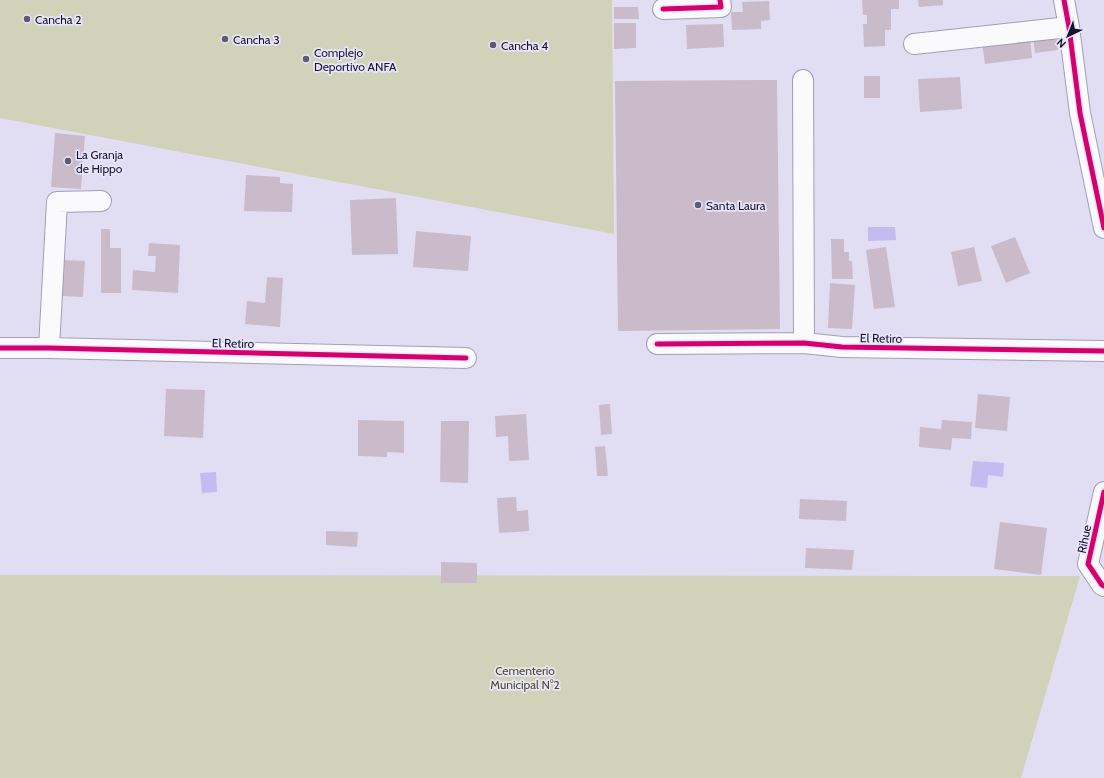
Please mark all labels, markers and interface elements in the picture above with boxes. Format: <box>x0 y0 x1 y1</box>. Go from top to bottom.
place label: Cancha 2 <box>35 12 82 27</box>
marker: Cancha 2 <box>22 14 32 24</box>
north arrow <box>1048 16 1088 56</box>
place label: Cancha 3 <box>233 32 280 47</box>
marker: Cancha 3 <box>220 34 230 44</box>
text: N <box>1054 36 1069 51</box>
place label: Cancha 4 <box>501 38 548 53</box>
marker: Cancha 4 <box>488 40 498 50</box>
place label: Complejo Deportivo ANFA <box>314 45 397 74</box>
marker: Complejo Deportivo ANFA <box>301 54 311 64</box>
place label: La Granja de Hippo <box>76 147 123 176</box>
marker: La Granja de Hippo <box>63 156 73 166</box>
place label: Santa Laura <box>706 198 766 213</box>
marker: Santa Laura <box>693 200 703 210</box>
street label: El Retiro <box>860 330 903 346</box>
street label: El Retiro <box>212 335 255 351</box>
street label: Rihue <box>1074 523 1094 555</box>
park label: Cementerio Municipal N°2 <box>490 663 560 692</box>

